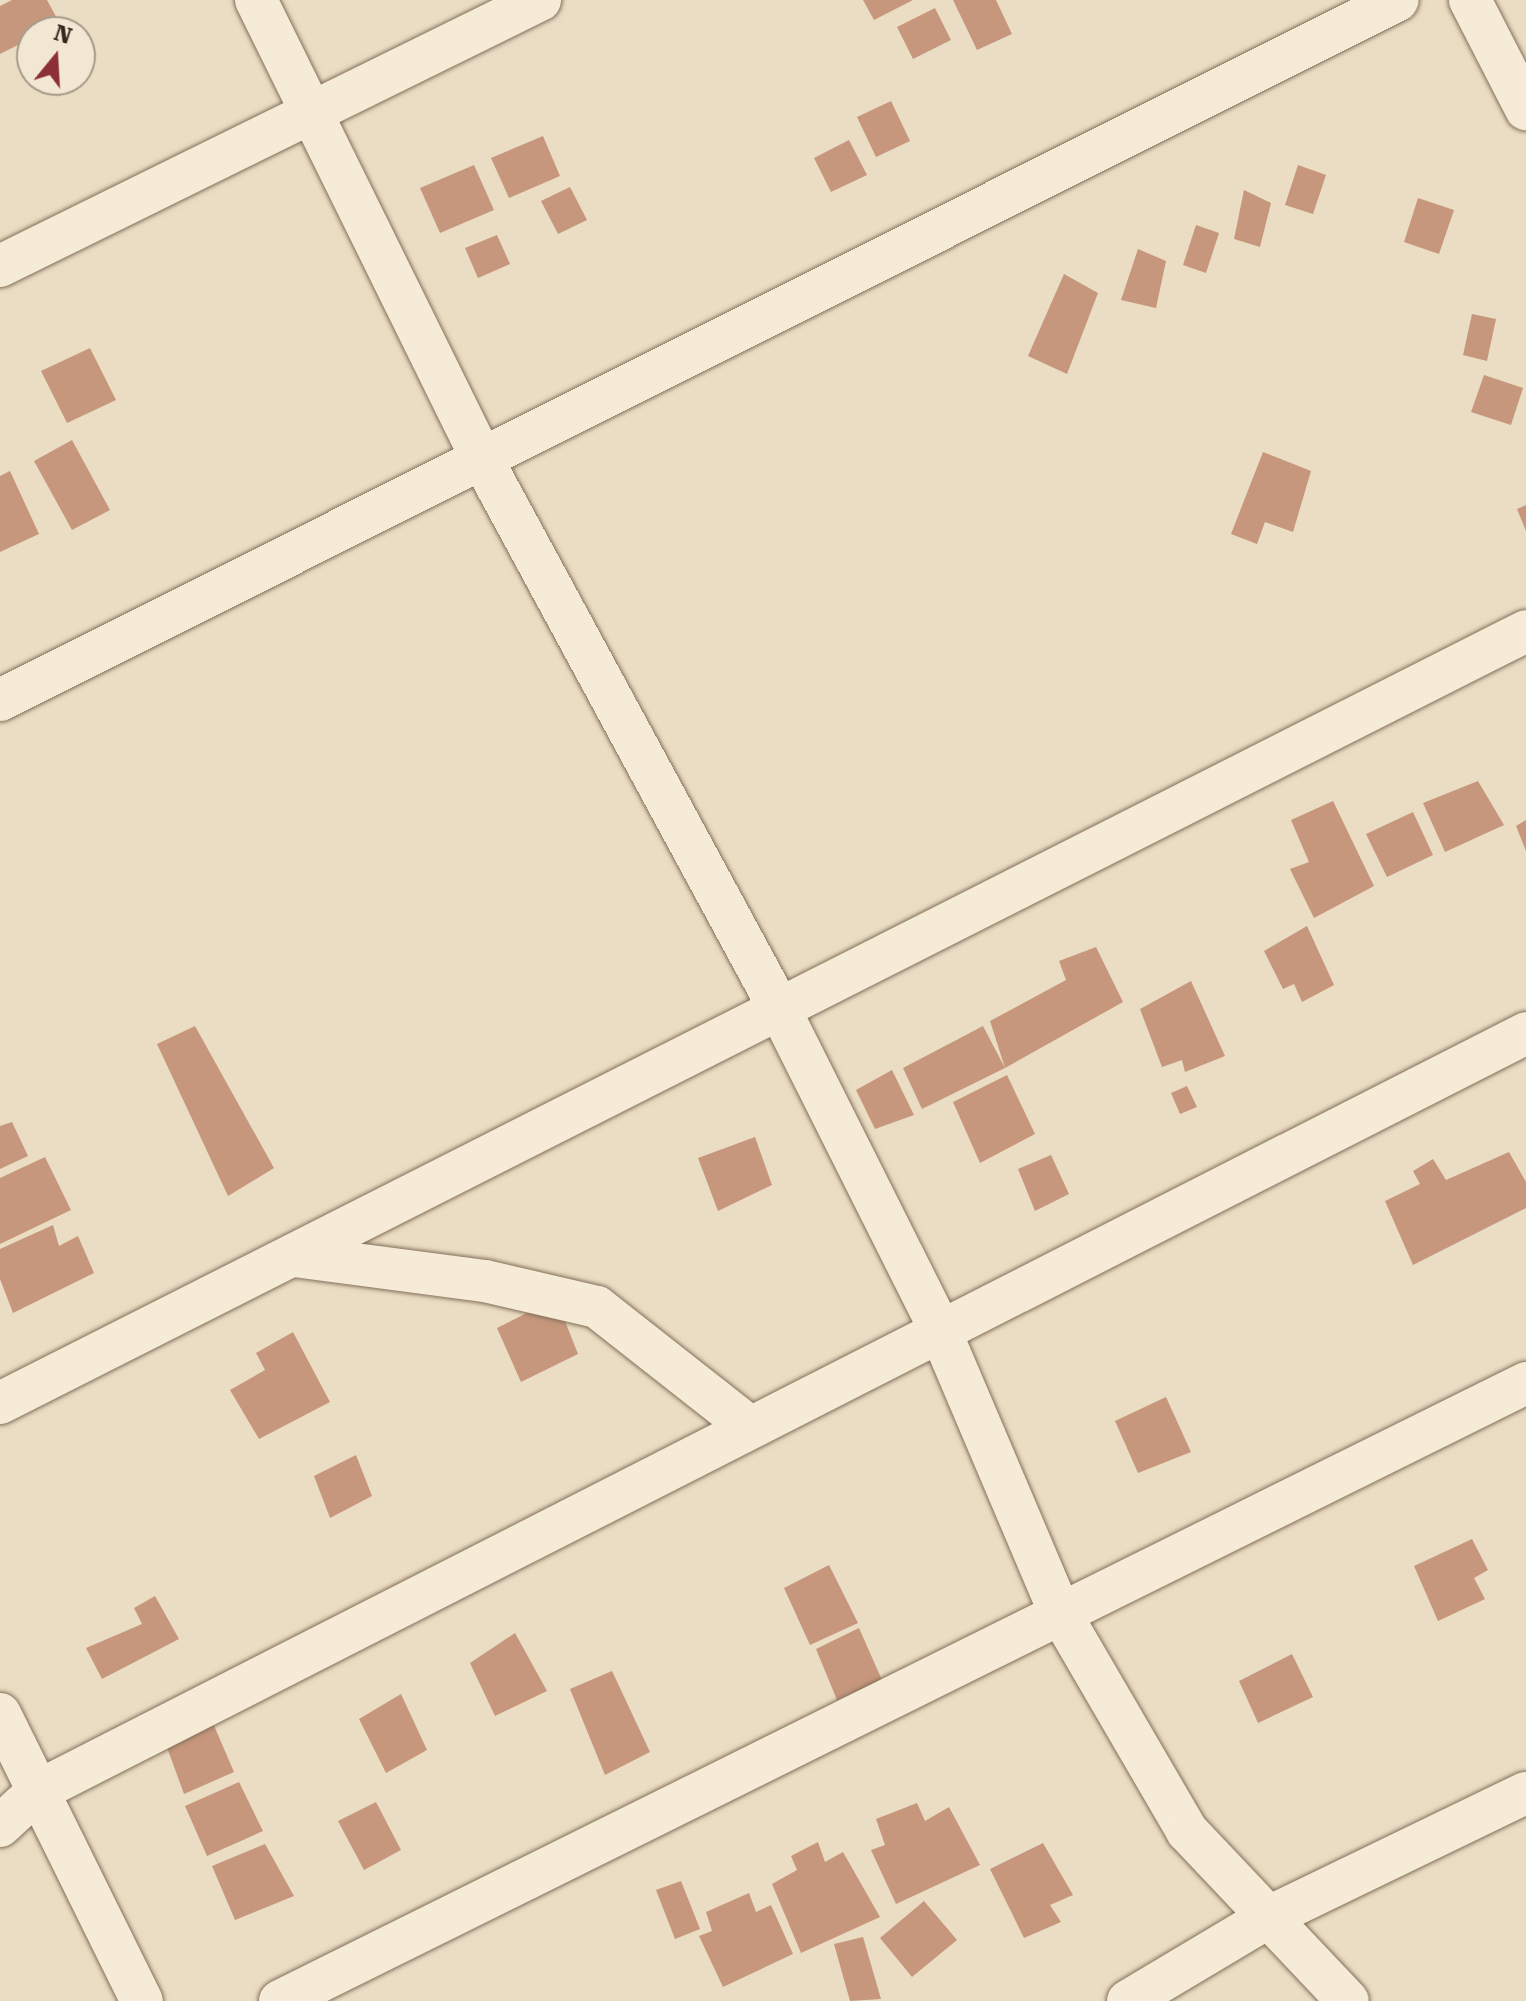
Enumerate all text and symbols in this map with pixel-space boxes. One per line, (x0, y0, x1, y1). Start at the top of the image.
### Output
north arrow (16, 16, 96, 96)
text: N (51, 20, 75, 49)

